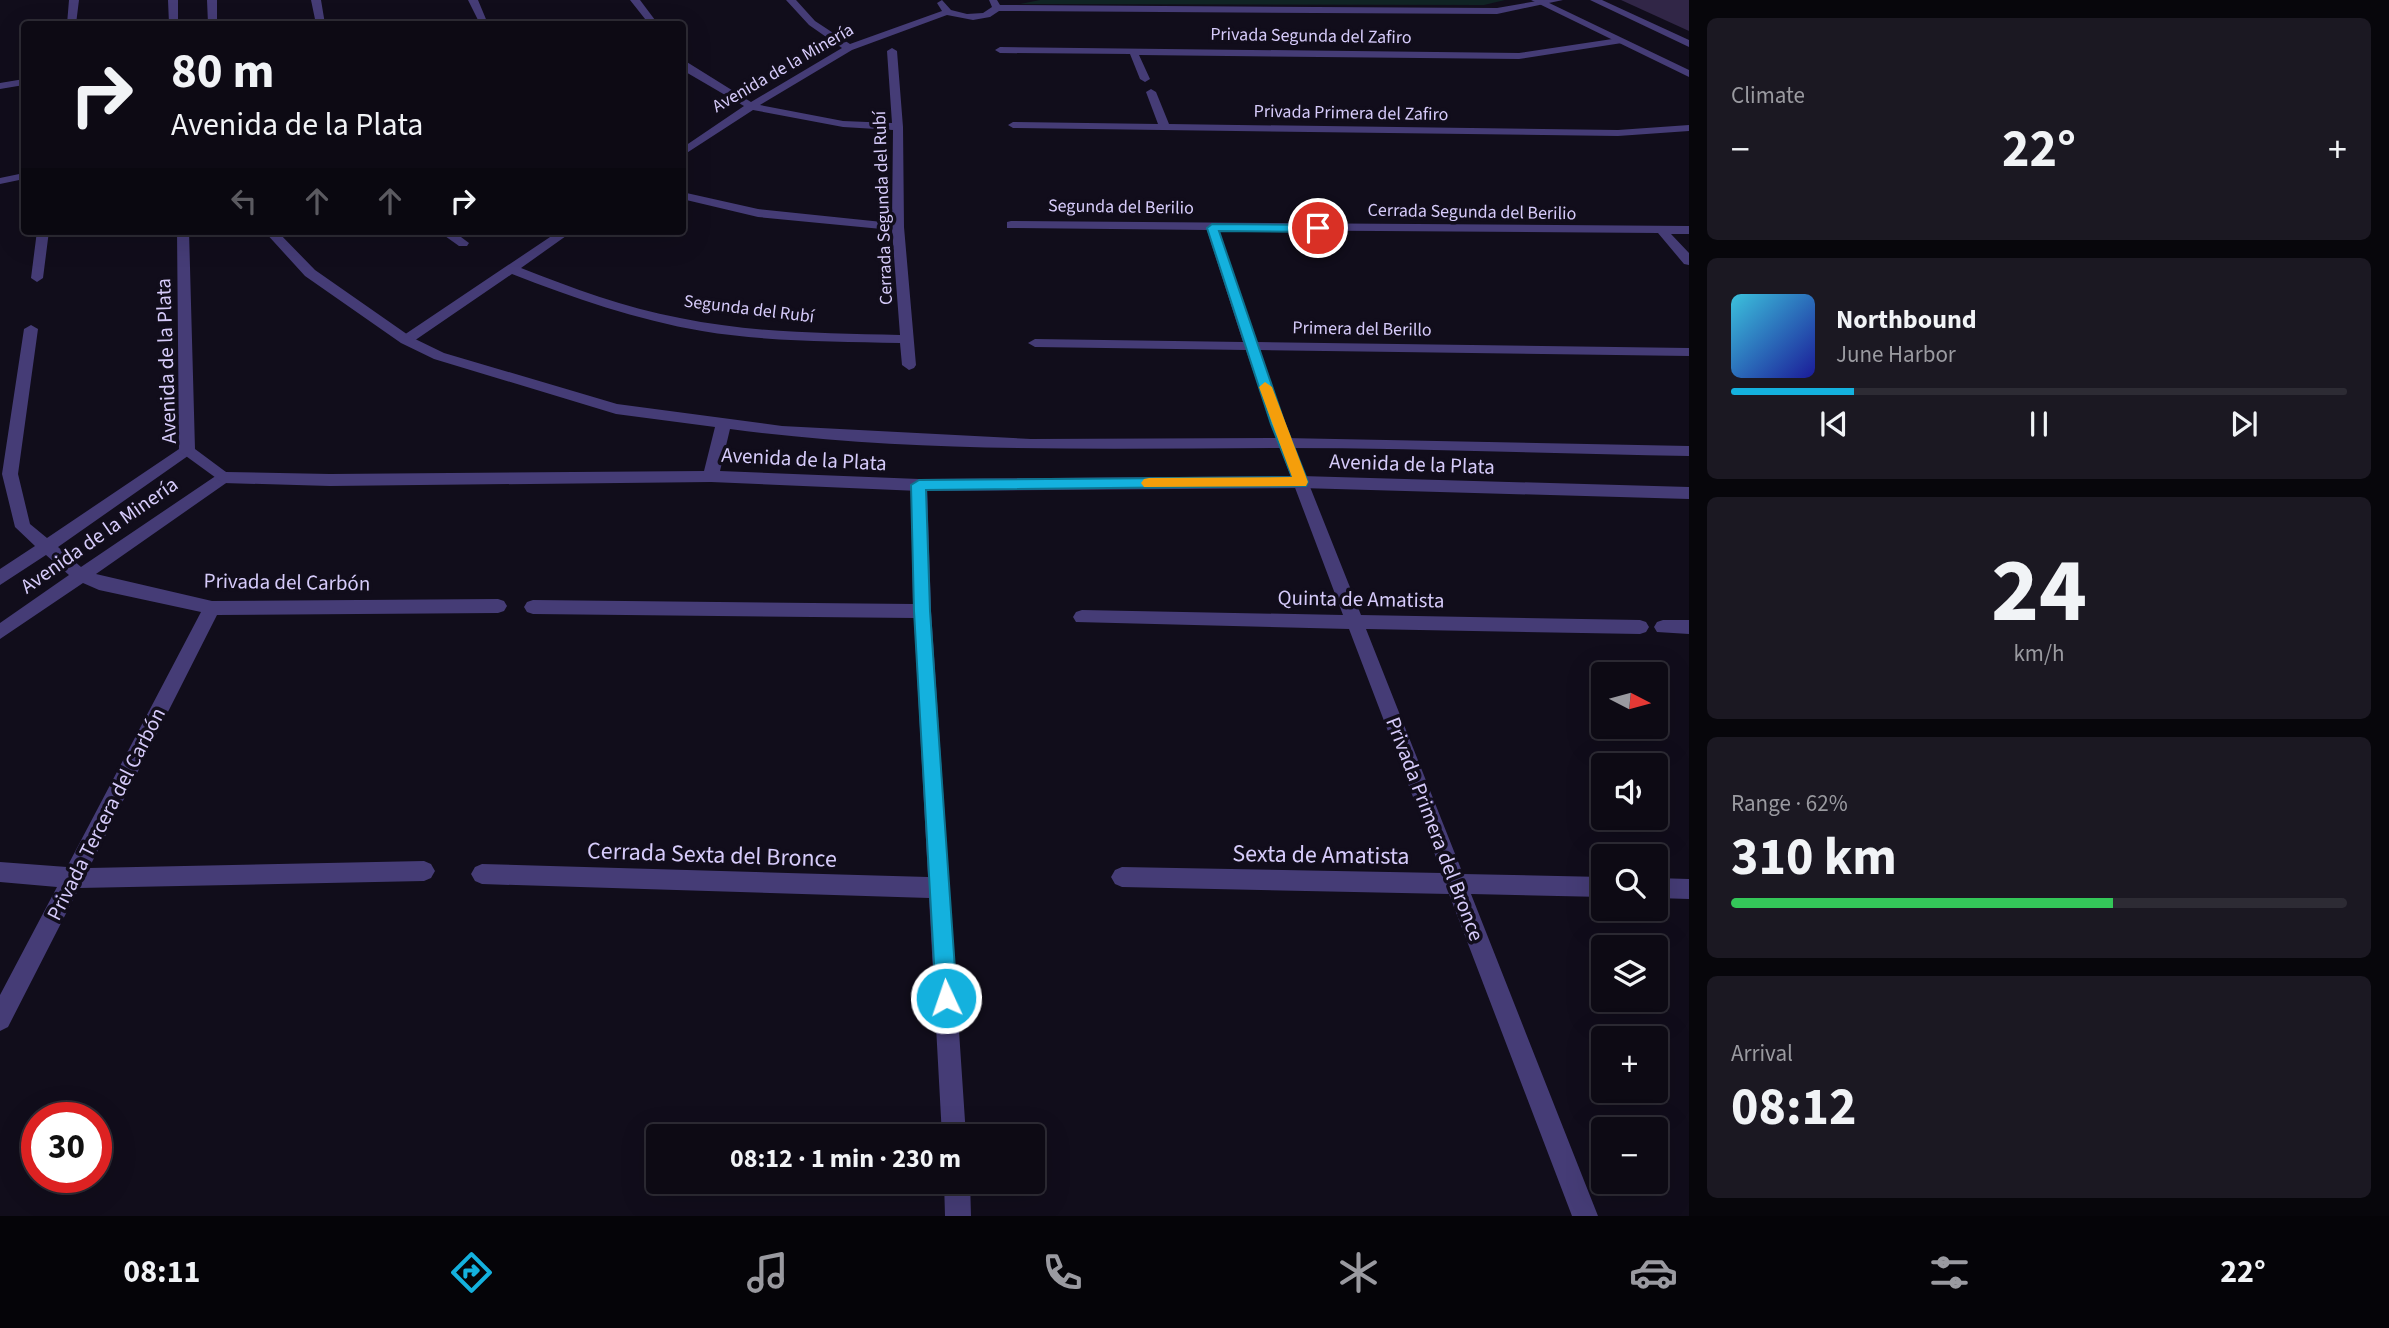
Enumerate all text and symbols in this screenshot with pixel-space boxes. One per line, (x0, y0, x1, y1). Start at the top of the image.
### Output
street label: Avenida de la Minería (708, 17, 858, 119)
street label: Privada Segunda del Zafiro (1210, 22, 1412, 50)
text: 80 m (171, 37, 275, 107)
icon: right (56, 49, 147, 140)
text: Climate (1731, 79, 1805, 112)
street label: Privada Primera del Zafiro (1253, 99, 1449, 127)
text: Avenida de la Plata (171, 102, 423, 148)
street label: Cerrada Segunda del Rubí (867, 110, 899, 306)
text: 22° (2002, 113, 2076, 187)
text: − (1731, 123, 1750, 177)
text: + (2328, 123, 2347, 177)
icon: left (225, 182, 263, 220)
icon: ahead (298, 182, 336, 220)
icon: ahead (371, 182, 409, 220)
icon: right (444, 182, 482, 220)
street label: Segunda del Berilio (1048, 193, 1194, 221)
pin (1288, 198, 1348, 258)
street label: Cerrada Segunda del Berilio (1367, 198, 1577, 226)
icon: arrive (1299, 209, 1337, 247)
street label: Avenida de la Plata (148, 278, 184, 444)
street label: Segunda del Rubí (682, 289, 816, 329)
text: Northbound (1836, 301, 1977, 338)
street label: Primera del Berillo (1292, 315, 1432, 343)
text: June Harbor (1836, 338, 1956, 371)
icon: previous (1815, 405, 1853, 443)
icon: pause (2020, 405, 2058, 443)
icon: next (2225, 405, 2263, 443)
street label: Avenida de la Plata (720, 440, 888, 478)
street label: Avenida de la Plata (1329, 446, 1495, 482)
street label: Avenida de la Minería (14, 469, 184, 601)
text: 24 (1991, 527, 2087, 656)
street label: Privada del Carbón (203, 566, 371, 598)
street label: Quinta de Amatista (1277, 583, 1445, 615)
text: km/h (2013, 637, 2065, 670)
north arrow (1591, 662, 1668, 738)
map controls (1591, 662, 1668, 1194)
street label: Privada Tercera del Carbón (39, 702, 173, 926)
street label: Privada Primera del Bronce (1378, 713, 1492, 945)
button: sound (1591, 753, 1668, 830)
text: Range · 62% (1731, 787, 1848, 820)
text: 310 km (1731, 821, 1897, 895)
street label: Cerrada Sexta del Bronce (586, 833, 838, 877)
street label: Sexta de Amatista (1232, 836, 1410, 874)
button: search (1591, 844, 1668, 921)
button: layers (1591, 935, 1668, 1012)
position arrow (909, 961, 983, 1035)
button: + (1591, 1026, 1668, 1103)
text: Arrival (1731, 1037, 1793, 1070)
text: 08:12 (1731, 1071, 1856, 1145)
speed limit sign: 30 (21, 1102, 112, 1193)
button: − (1591, 1117, 1668, 1194)
text: 08:12 · 1 min · 230 m (730, 1140, 961, 1177)
icon: directions (447, 1248, 496, 1297)
icon: music (743, 1248, 792, 1297)
icon: phone (1038, 1248, 1087, 1297)
icon: climate (1334, 1248, 1383, 1297)
icon: car (1629, 1248, 1678, 1297)
icon: filters (1925, 1248, 1974, 1297)
text: 08:11 (123, 1249, 200, 1295)
text: 22° (2220, 1249, 2266, 1295)

